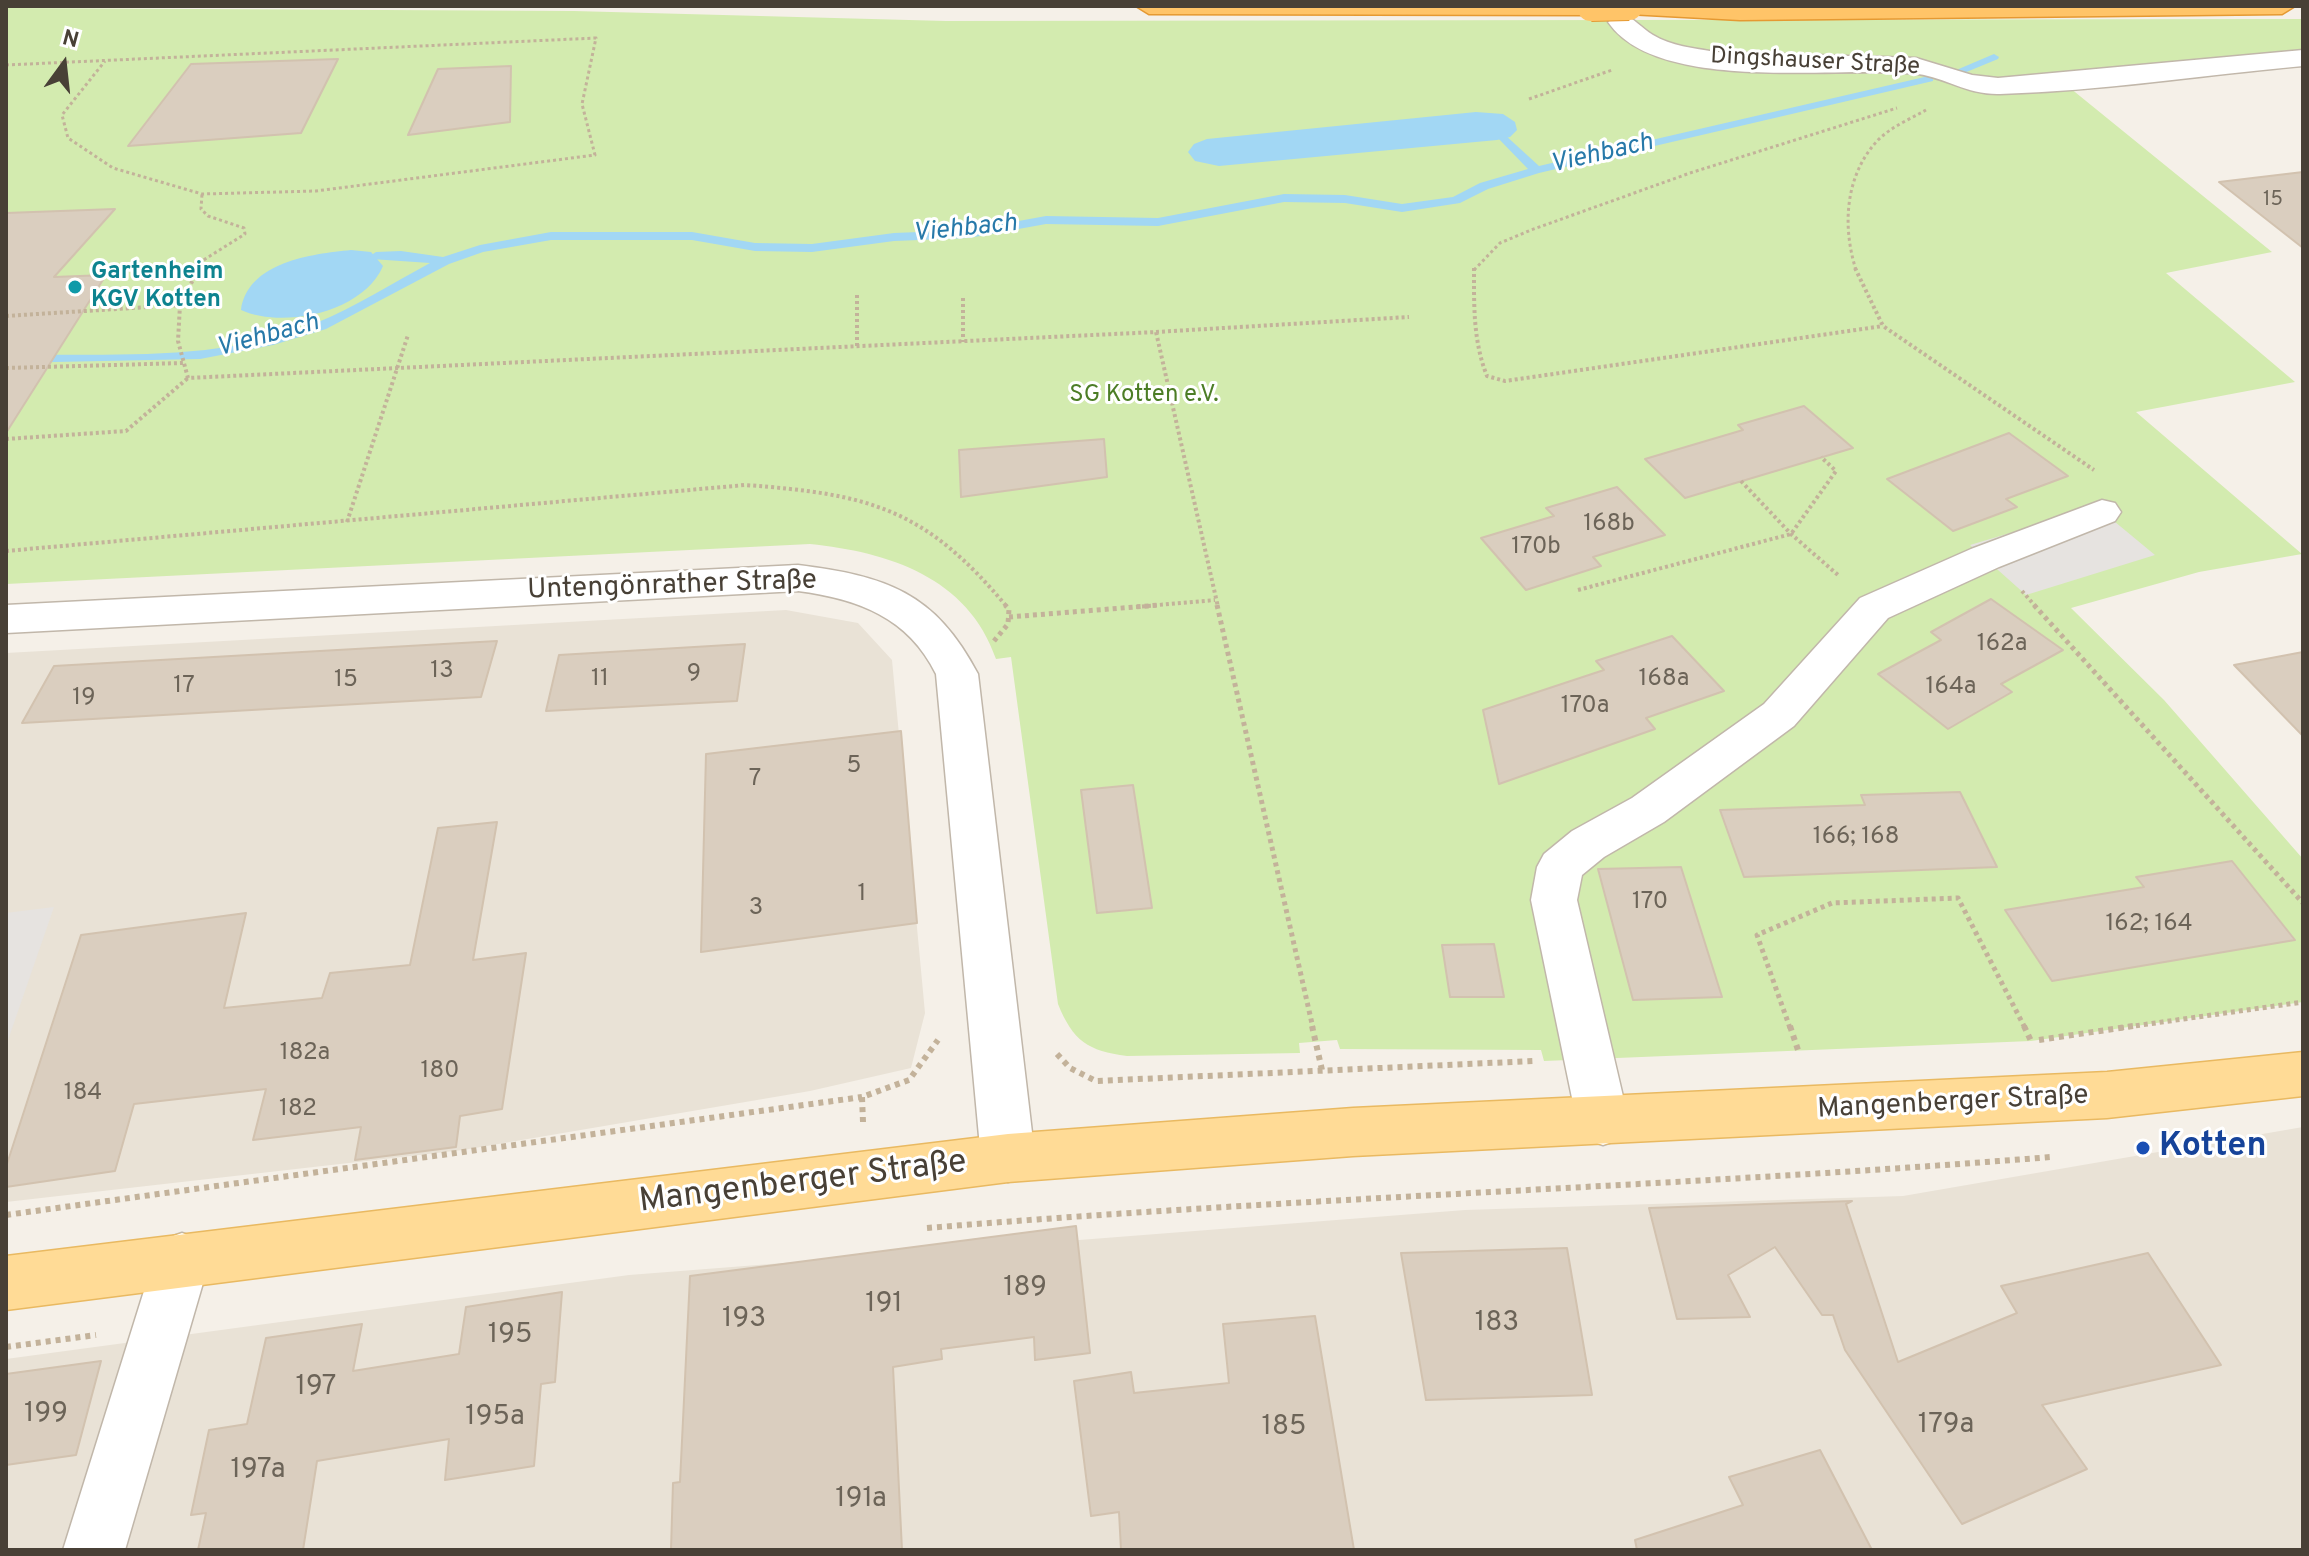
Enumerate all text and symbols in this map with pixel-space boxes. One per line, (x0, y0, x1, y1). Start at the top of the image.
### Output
north arrow (24, 24, 104, 104)
text: N (59, 25, 81, 55)
street label: Dingshauser Straße (1709, 43, 1921, 83)
water label: Viehbach (1548, 128, 1656, 182)
house number: 15 (2263, 189, 2283, 213)
water label: Viehbach (911, 209, 1019, 251)
place label: Gartenheim KGV Kotten (91, 259, 223, 315)
marker: Gartenheim KGV Kotten (66, 278, 84, 296)
water label: Viehbach (213, 308, 323, 366)
park label: SG Kotten e.V. (1069, 382, 1219, 410)
house number: 168b (1583, 511, 1635, 539)
house number: 170b (1511, 534, 1561, 562)
street label: Untengönrather Straße (527, 565, 817, 609)
house number: 162a (1977, 631, 2027, 659)
house number: 13 (430, 658, 454, 686)
house number: 9 (687, 661, 701, 689)
house number: 11 (591, 666, 609, 694)
house number: 168a (1639, 666, 1689, 694)
house number: 15 (334, 667, 358, 695)
house number: 17 (173, 673, 195, 701)
house number: 164a (1926, 674, 1976, 702)
house number: 19 (72, 685, 96, 713)
house number: 170a (1561, 693, 1609, 721)
house number: 5 (847, 753, 861, 781)
house number: 7 (749, 766, 761, 794)
house number: 166; 168 (1813, 824, 1899, 852)
house number: 1 (858, 881, 866, 909)
house number: 170 (1632, 889, 1668, 917)
house number: 3 (749, 895, 763, 923)
house number: 162; 164 (2105, 911, 2193, 939)
house number: 182a (280, 1040, 330, 1068)
house number: 180 (421, 1058, 459, 1086)
house number: 184 (64, 1080, 102, 1108)
street label: Mangenberger Straße (1817, 1080, 2089, 1128)
house number: 182 (279, 1096, 317, 1124)
place label: Kotten (2159, 1128, 2267, 1168)
marker: Kotten (2134, 1139, 2152, 1157)
street label: Mangenberger Straße (637, 1144, 969, 1224)
house number: 189 (1003, 1272, 1047, 1306)
house number: 191 (865, 1288, 903, 1322)
house number: 193 (722, 1303, 766, 1337)
house number: 183 (1475, 1307, 1519, 1341)
house number: 195 (488, 1319, 532, 1353)
house number: 197 (296, 1371, 336, 1405)
house number: 199 (24, 1398, 68, 1432)
house number: 195a (465, 1401, 525, 1435)
house number: 179a (1918, 1409, 1974, 1443)
house number: 185 (1262, 1411, 1306, 1445)
house number: 197a (231, 1454, 285, 1488)
house number: 191a (835, 1483, 887, 1517)

